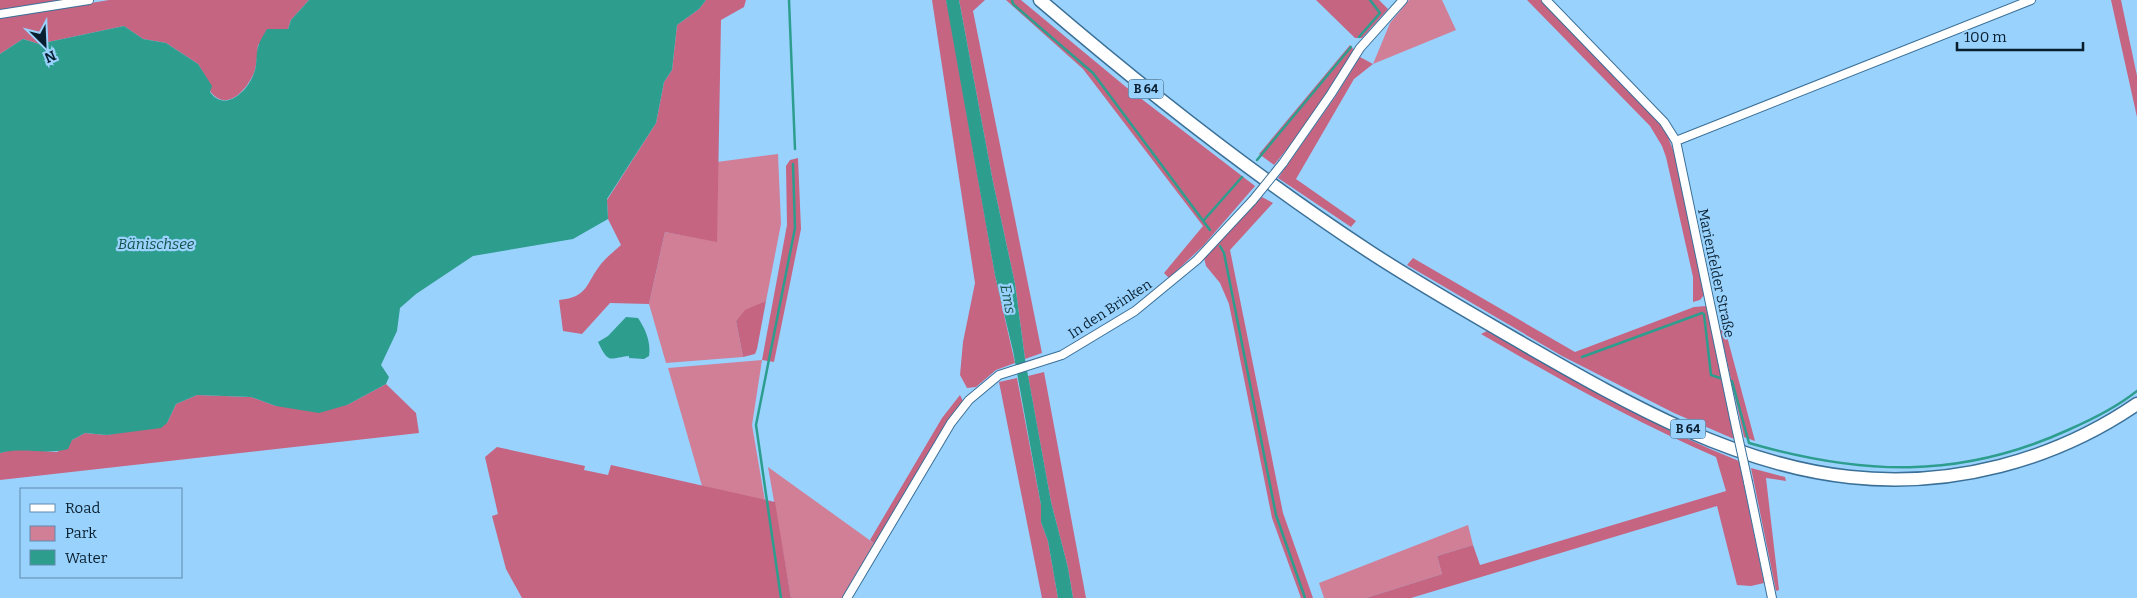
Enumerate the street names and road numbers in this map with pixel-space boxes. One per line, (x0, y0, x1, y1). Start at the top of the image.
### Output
road number: B 64 (1128, 80, 1164, 98)
street label: Marienfelder Straße (1694, 207, 1738, 339)
street label: In den Brinken (1065, 276, 1155, 342)
road number: B 64 (1670, 419, 1706, 438)

